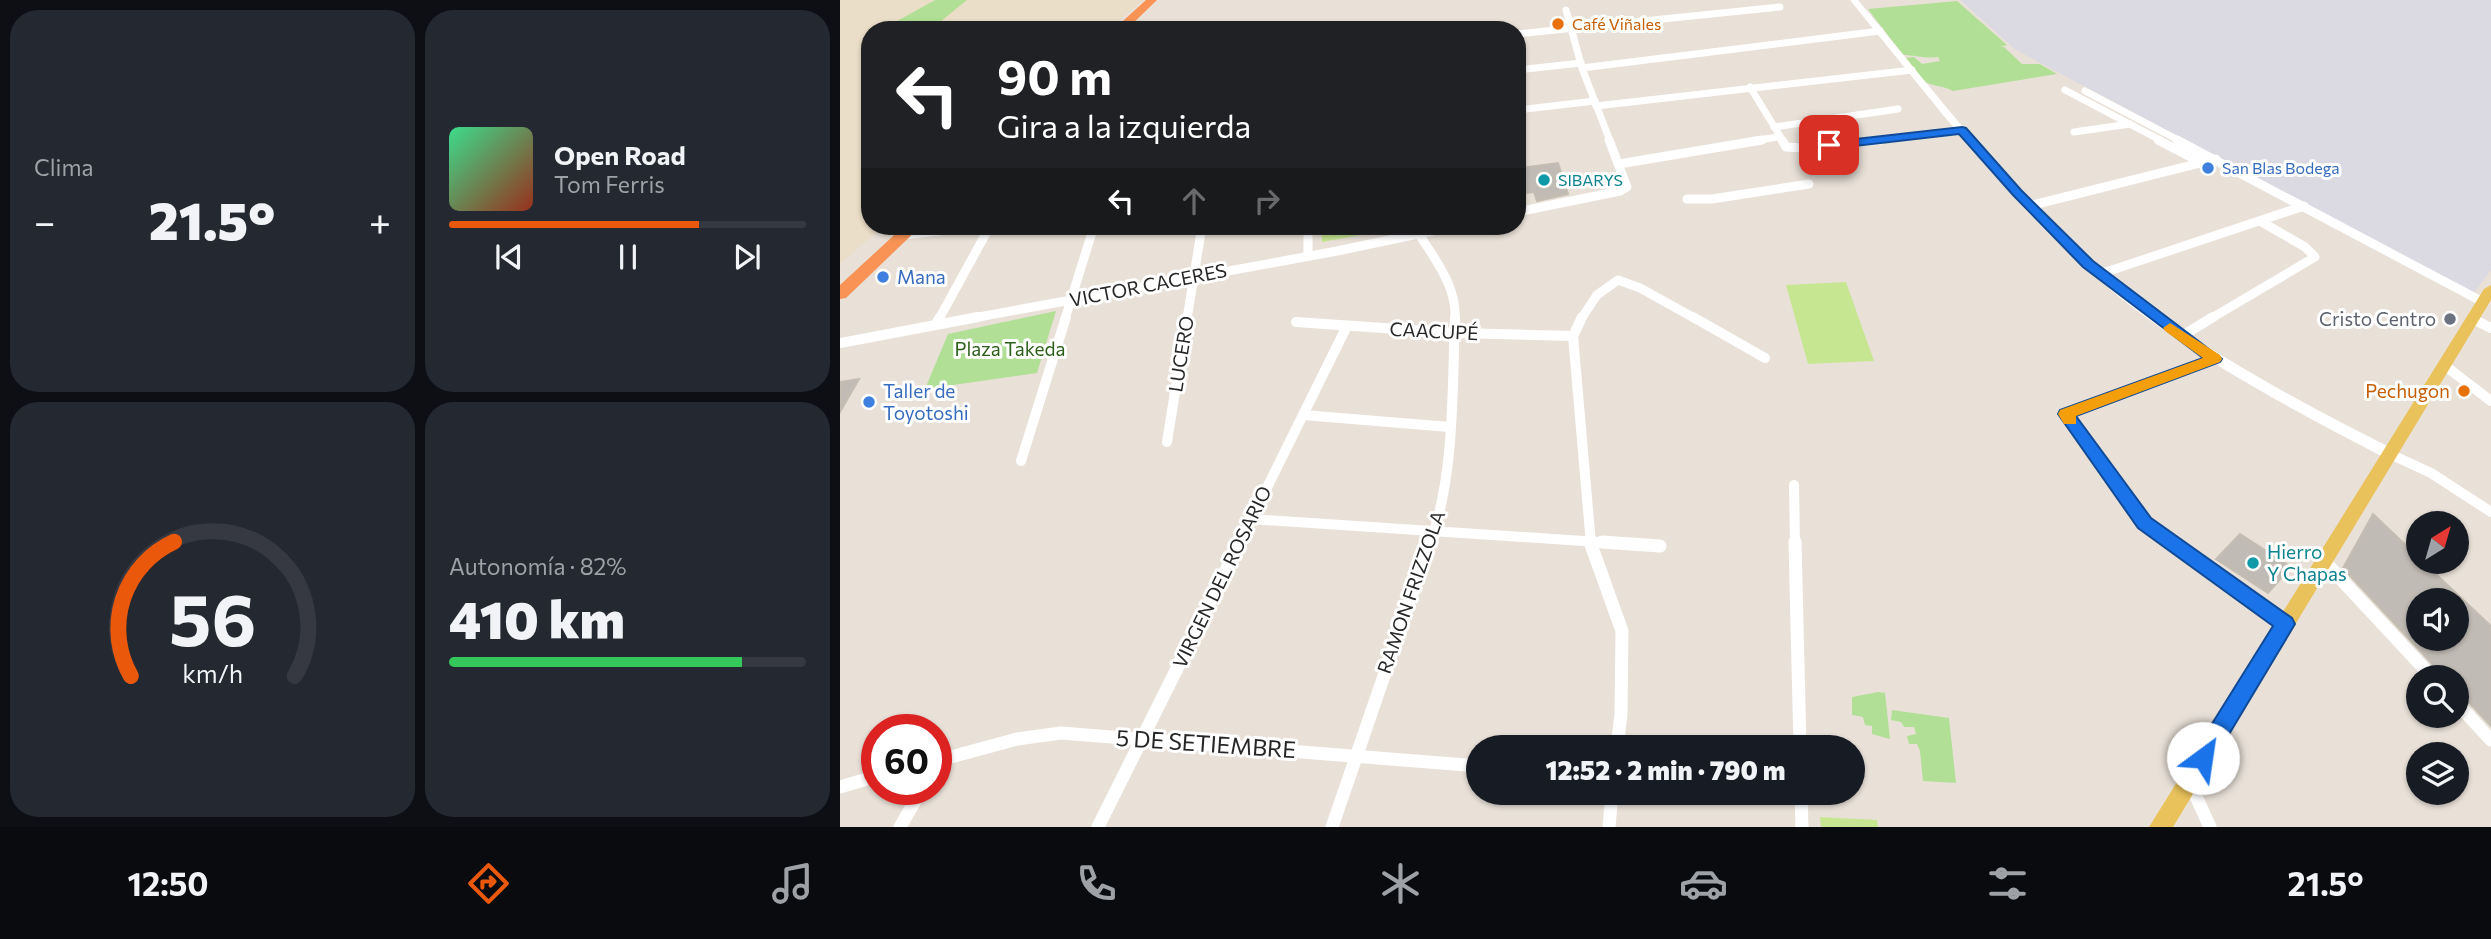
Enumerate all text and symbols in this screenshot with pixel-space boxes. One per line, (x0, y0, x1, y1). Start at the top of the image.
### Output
place label: Café Viñales (1572, 14, 1661, 33)
marker: Café Viñales (1550, 16, 1566, 32)
text: 90 m (997, 45, 1112, 105)
icon: left (882, 49, 973, 140)
text: Gira a la izquierda (997, 105, 1251, 145)
pin (1799, 115, 1859, 175)
icon: arrive (1810, 126, 1848, 164)
text: Open Road (554, 139, 686, 170)
text: Clima (34, 153, 94, 181)
place label: San Blas Bodega (2222, 158, 2340, 177)
marker: San Blas Bodega (2200, 160, 2216, 176)
text: Tom Ferris (554, 170, 665, 198)
place label: SIBARYS (1558, 170, 1623, 189)
marker: SIBARYS (1536, 172, 1552, 188)
icon: left (1102, 182, 1140, 220)
icon: ahead (1175, 182, 1213, 220)
icon: right (1248, 182, 1286, 220)
text: 21.5° (149, 187, 275, 251)
text: − (34, 197, 56, 244)
text: + (369, 197, 391, 244)
icon: previous (490, 238, 528, 276)
icon: pause (609, 238, 647, 276)
icon: next (728, 238, 766, 276)
street label: VICTOR CACERES (1067, 258, 1229, 311)
place label: Mana (897, 265, 946, 288)
marker: Mana (875, 269, 891, 285)
place label: Cristo Centro (2319, 307, 2436, 330)
marker: Cristo Centro (2442, 311, 2458, 327)
street label: LUCERO (1163, 314, 1198, 394)
street label: CAACUPÉ (1389, 317, 1479, 344)
park label: Plaza Takeda (955, 337, 1065, 360)
place label: Taller de Toyotoshi (883, 379, 969, 424)
place label: Pechugon (2365, 379, 2450, 402)
marker: Pechugon (2456, 383, 2472, 399)
marker: Taller de Toyotoshi (861, 394, 877, 410)
street label: VIRGEN DEL ROSARIO (1167, 482, 1276, 671)
street label: RAMON FRIZZOLA (1372, 507, 1449, 676)
north arrow (2406, 511, 2469, 574)
map controls (2406, 511, 2469, 805)
place label: Hierro Y Chapas (2267, 540, 2347, 585)
text: Autonomía · 82% (449, 552, 627, 580)
marker: Hierro Y Chapas (2245, 555, 2261, 571)
text: 56 (169, 572, 256, 661)
text: 410 km (449, 586, 625, 650)
button: sound (2406, 588, 2469, 651)
text: km/h (182, 657, 243, 687)
button: search (2406, 665, 2469, 728)
speed limit sign: 60 (861, 714, 952, 805)
position arrow (2166, 721, 2240, 795)
street label: 5 DE SETIEMBRE (1115, 723, 1297, 763)
button: layers (2406, 742, 2469, 805)
text: 12:52 · 2 min · 790 m (1545, 754, 1786, 785)
icon: directions (464, 859, 513, 908)
icon: music (768, 859, 817, 908)
icon: phone (1072, 859, 1121, 908)
icon: climate (1376, 859, 1425, 908)
icon: car (1679, 859, 1728, 908)
icon: filters (1983, 859, 2032, 908)
text: 12:50 (127, 863, 209, 903)
text: 21.5° (2287, 863, 2363, 903)

